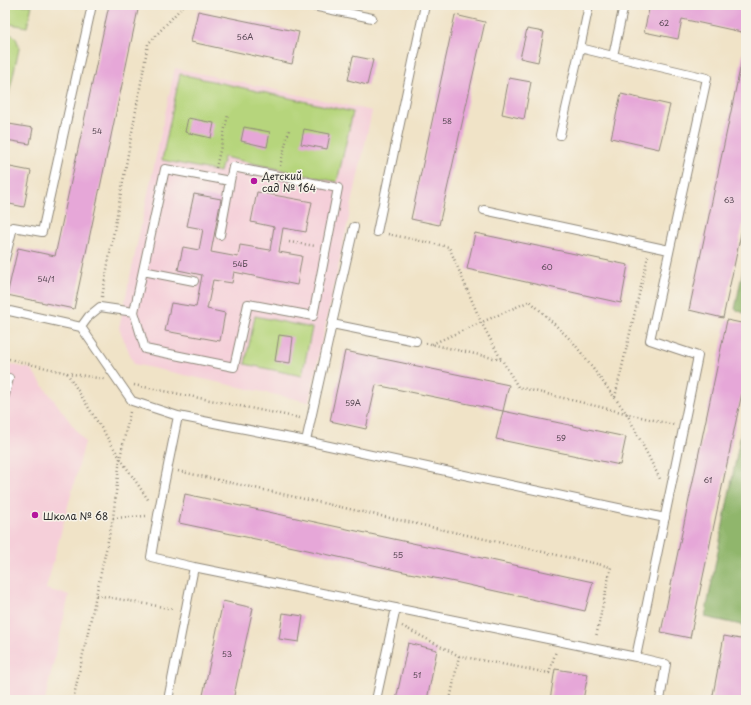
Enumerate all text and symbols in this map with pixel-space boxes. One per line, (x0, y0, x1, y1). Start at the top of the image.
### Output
house number: 62 (659, 17, 669, 29)
house number: 56А (237, 31, 253, 43)
house number: 58 (442, 115, 452, 127)
house number: 54 (92, 125, 102, 137)
place label: Детский сад № 164 (261, 168, 317, 195)
marker: Детский сад № 164 (249, 176, 259, 186)
house number: 63 (724, 194, 734, 206)
house number: 54Б (232, 258, 248, 270)
house number: 60 (541, 261, 553, 273)
house number: 54/1 (37, 273, 55, 285)
house number: 59А (345, 397, 361, 409)
house number: 59 (556, 432, 566, 444)
house number: 61 (704, 474, 713, 486)
place label: Школа № 68 (43, 508, 108, 523)
marker: Школа № 68 (30, 510, 40, 520)
house number: 55 (393, 549, 403, 561)
house number: 53 (222, 648, 232, 660)
house number: 51 (413, 669, 422, 681)

